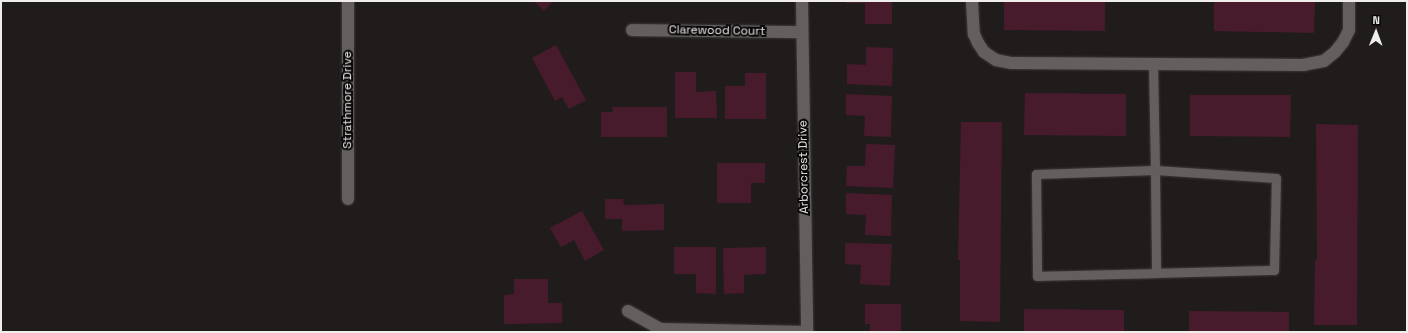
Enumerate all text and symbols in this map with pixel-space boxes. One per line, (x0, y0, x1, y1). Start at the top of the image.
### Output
north arrow (1356, 12, 1396, 52)
text: N (1372, 13, 1380, 27)
street label: Clarewood Court (669, 23, 765, 39)
street label: Strathmore Drive (341, 51, 355, 149)
street label: Arborcrest Drive (796, 120, 812, 214)

